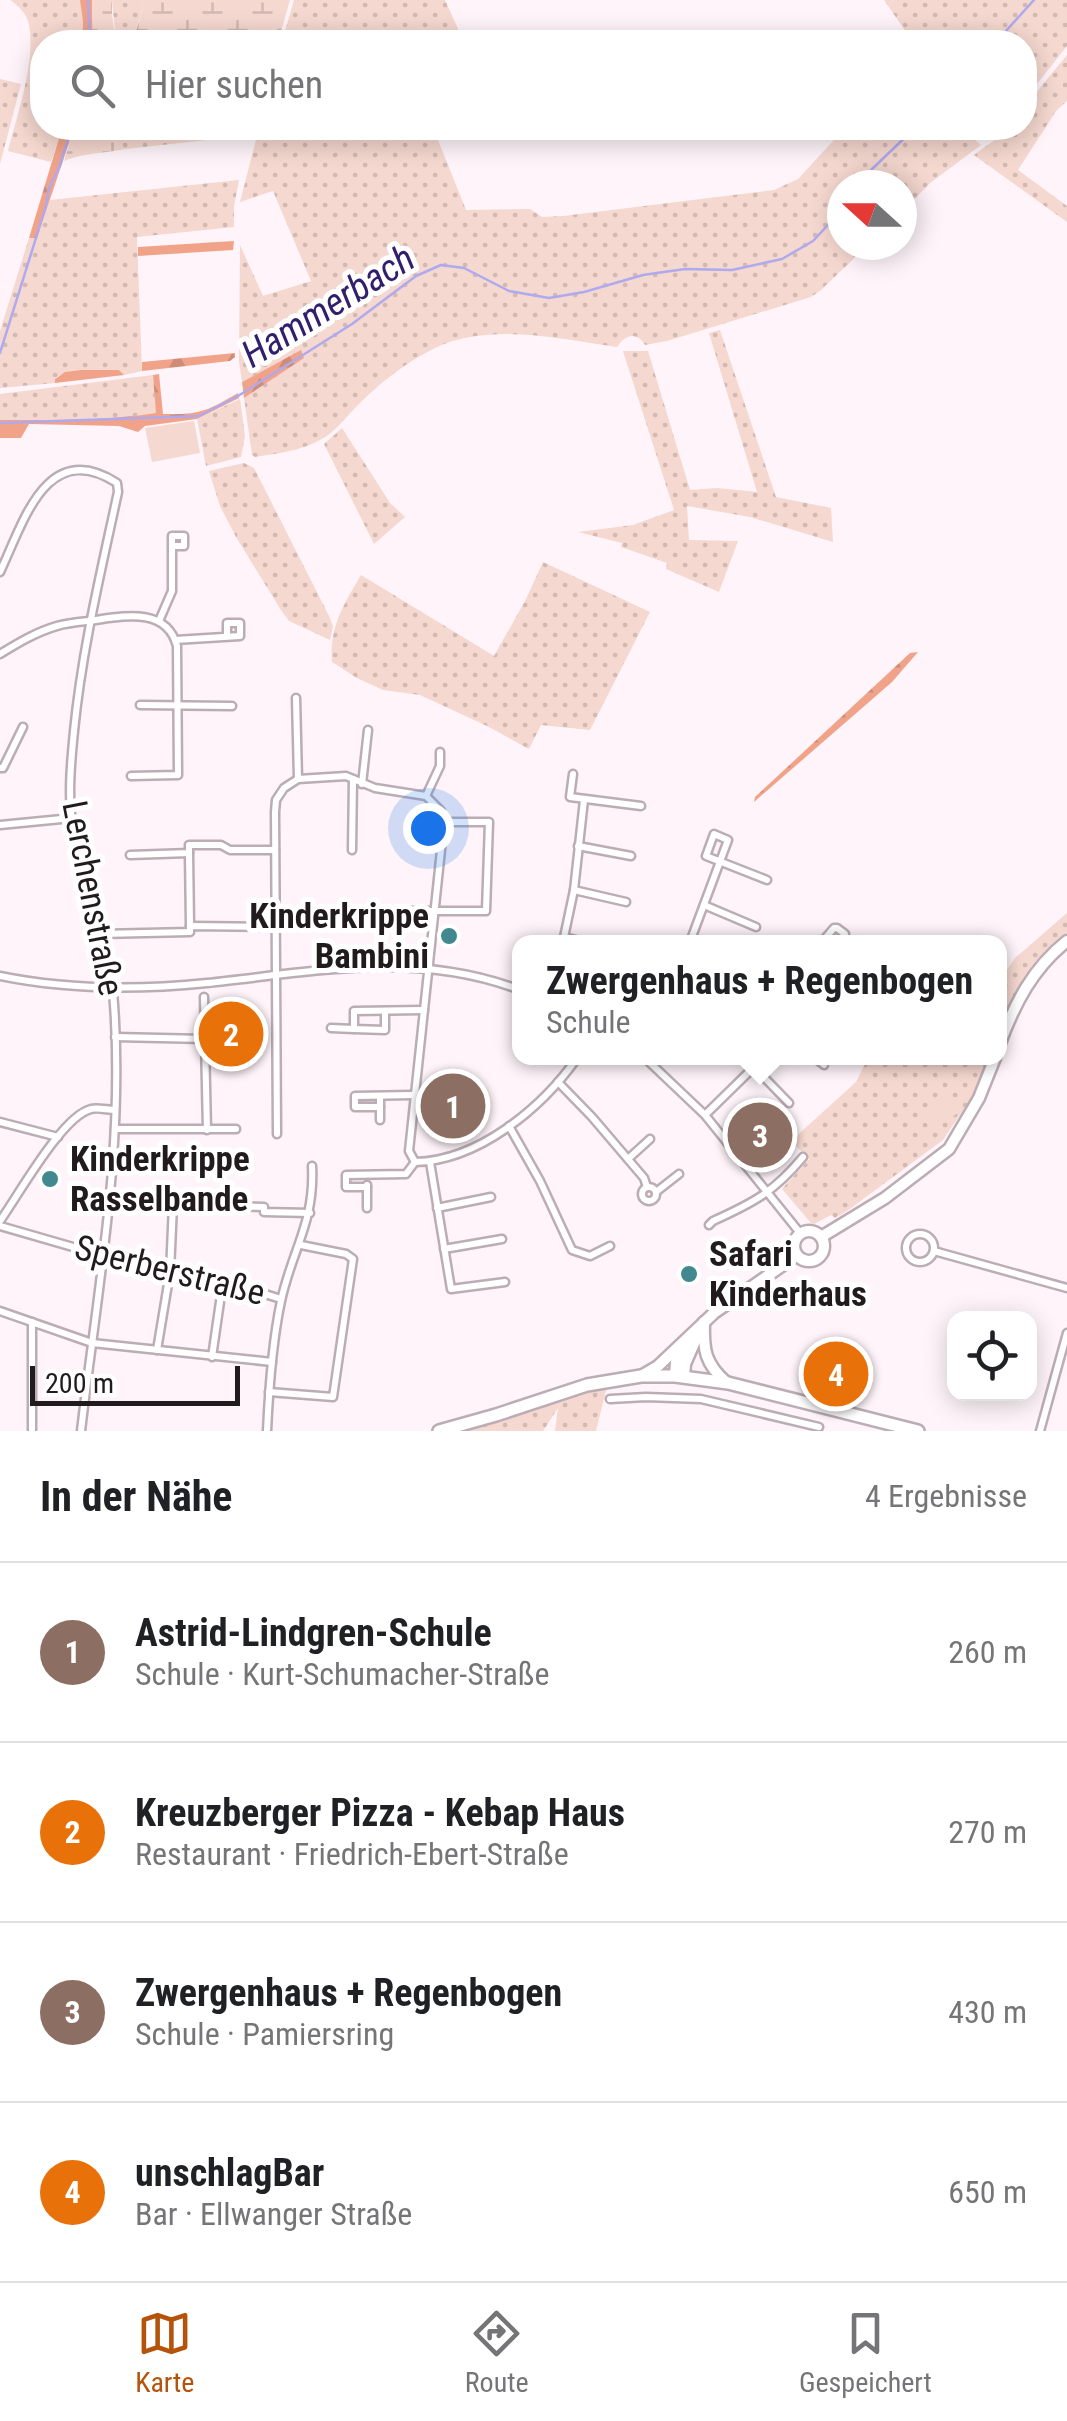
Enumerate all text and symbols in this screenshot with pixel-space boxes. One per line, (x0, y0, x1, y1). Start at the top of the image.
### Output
search box (30, 30, 1037, 140)
icon: search (65, 58, 120, 113)
text: Hier suchen (145, 63, 323, 107)
north arrow (827, 170, 917, 260)
water label: Hammerbach (234, 236, 422, 376)
street label: Lerchenstraße (54, 797, 131, 999)
your location (403, 803, 454, 854)
place label: Kinderkrippe Bambini (249, 896, 429, 977)
marker: Kinderkrippe Bambini (438, 925, 460, 947)
popup (512, 935, 1007, 1065)
text: Zwergenhaus + Regenbogen (546, 959, 973, 1003)
pin: 2 (198, 996, 264, 1072)
text: Schule (546, 1003, 631, 1041)
pin: 1 (420, 1068, 486, 1144)
pin: 3 (728, 1098, 792, 1172)
place label: Kinderkrippe Rasselbande (70, 1139, 250, 1220)
marker: Kinderkrippe Rasselbande (39, 1168, 61, 1190)
street label: Sperberstraße (71, 1227, 269, 1314)
place label: Safari Kinderhaus (709, 1234, 867, 1315)
marker: Safari Kinderhaus (678, 1263, 700, 1285)
map controls (947, 1311, 1037, 1401)
button: locate (947, 1311, 1037, 1401)
pin: 4 (804, 1336, 868, 1412)
scale bar (30, 1361, 240, 1406)
text: 200 m (45, 1367, 114, 1400)
text: In der Nähe (40, 1472, 232, 1521)
text: 4 Ergebnisse (865, 1477, 1027, 1515)
text: Astrid-Lindgren-Schule (135, 1611, 492, 1655)
text: 1 (64, 1633, 81, 1671)
text: 260 m (948, 1633, 1027, 1671)
text: Schule · Kurt-Schumacher-Straße (135, 1655, 549, 1693)
text: Kreuzberger Pizza - Kebap Haus (135, 1791, 625, 1835)
text: 2 (64, 1813, 81, 1851)
text: 270 m (948, 1813, 1027, 1851)
text: Restaurant · Friedrich-Ebert-Straße (135, 1835, 569, 1873)
text: Zwergenhaus + Regenbogen (135, 1971, 562, 2015)
text: 3 (64, 1993, 81, 2031)
text: 430 m (948, 1993, 1027, 2031)
text: Schule · Pamiersring (135, 2015, 394, 2053)
text: unschlagBar (135, 2151, 324, 2195)
text: 4 (64, 2173, 81, 2211)
text: 650 m (948, 2173, 1027, 2211)
text: Bar · Ellwanger Straße (135, 2195, 412, 2233)
tab: Karte (135, 2306, 194, 2399)
tab: Route (465, 2306, 529, 2399)
tab: Gespeichert (799, 2306, 932, 2399)

